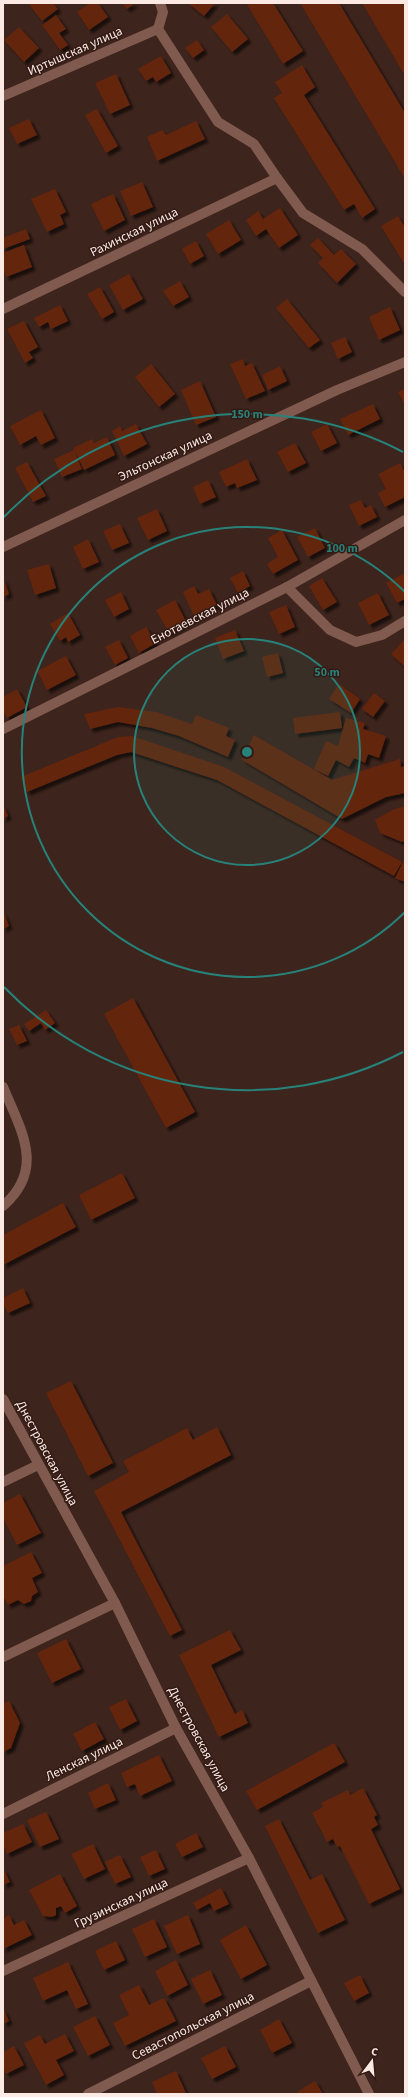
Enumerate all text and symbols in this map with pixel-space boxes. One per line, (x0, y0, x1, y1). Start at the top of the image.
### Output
street label: Иртышская улица (25, 22, 125, 80)
street label: Рахинская улица (87, 203, 181, 261)
text: 150 m (231, 406, 263, 423)
street label: Эльтонская улица (115, 426, 215, 486)
text: 100 m (326, 540, 358, 557)
street label: Енотаевская улица (148, 583, 252, 649)
text: 50 m (314, 664, 340, 681)
centre of rings (240, 745, 254, 759)
street label: Днестровская улица (12, 1397, 82, 1509)
street label: Днестровская улица (164, 1683, 234, 1795)
street label: Ленская улица (42, 1732, 126, 1786)
street label: Грузинская улица (71, 1873, 171, 1933)
street label: Севастопольская улица (129, 1987, 257, 2065)
north arrow (352, 2041, 392, 2081)
text: С (369, 2044, 380, 2060)

